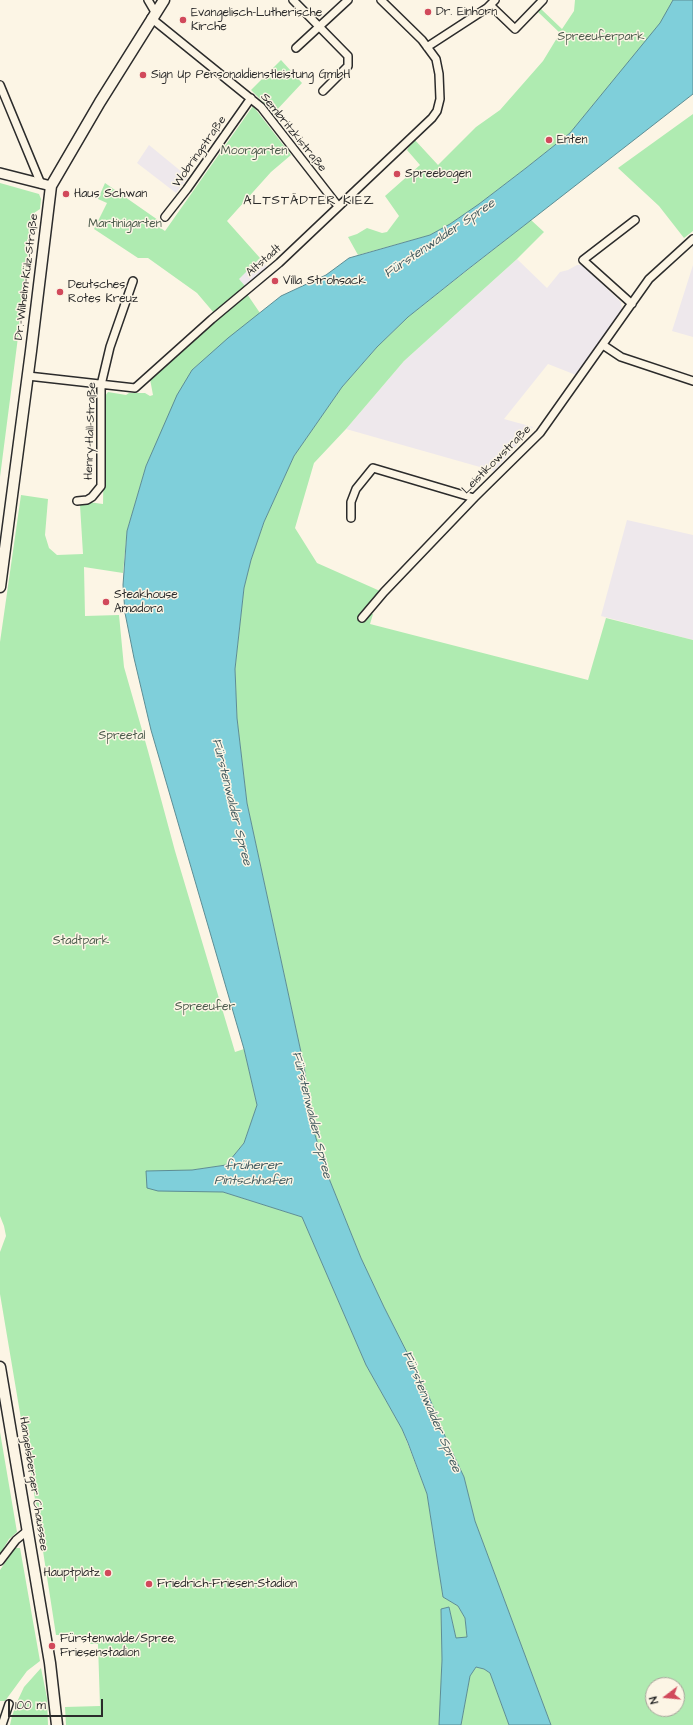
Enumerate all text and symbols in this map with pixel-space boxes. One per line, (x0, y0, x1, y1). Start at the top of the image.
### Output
place label: Dr. Einhorn (436, 5, 497, 19)
place label: Evangelisch-Lutherische Kirche (191, 6, 322, 34)
marker: Dr. Einhorn (423, 7, 433, 17)
marker: Evangelisch-Lutherische Kirche (178, 15, 188, 25)
park label: Spreeuferpark (557, 30, 645, 44)
place label: Sign Up Personaldienstleistung GmbH (151, 68, 350, 82)
marker: Sign Up Personaldienstleistung GmbH (138, 70, 148, 80)
street label: Sembritzkistraße (257, 91, 329, 175)
street label: Wobringstraße (170, 113, 230, 191)
place label: Enten (557, 133, 587, 147)
marker: Enten (544, 135, 554, 145)
park label: Moorgarten (221, 144, 287, 158)
place label: Spreebogen (405, 167, 471, 181)
marker: Spreebogen (392, 169, 402, 179)
place label: Haus Schwan (74, 187, 147, 201)
marker: Haus Schwan (61, 189, 71, 199)
district label: ALTSTÄDTER KIEZ (243, 193, 375, 209)
water label: Fürstenwalder Spree (382, 196, 498, 282)
street label: Dr.-Wilhelm-Külz-Straße (12, 213, 42, 341)
park label: Martinigarten (88, 217, 162, 231)
street label: Altstadt (243, 242, 285, 280)
place label: Villa Strohsack (283, 274, 366, 288)
marker: Villa Strohsack (270, 276, 280, 286)
place label: Deutsches Rotes Kreuz (68, 278, 138, 306)
marker: Deutsches Rotes Kreuz (55, 287, 65, 297)
street label: Henry-Hall-Straße (82, 382, 100, 480)
street label: Leistikowstraße (459, 422, 535, 498)
place label: Steakhouse Amadora (114, 588, 178, 616)
marker: Steakhouse Amadora (101, 597, 111, 607)
park label: Spreetal (99, 729, 145, 743)
water label: Fürstenwalder Spree (208, 737, 254, 867)
park label: Stadtpark (53, 934, 109, 948)
park label: Spreeufer (175, 1000, 235, 1014)
water label: Fürstenwalder Spree (288, 1050, 334, 1180)
water label: früherer Pintschhafen (214, 1158, 292, 1189)
water label: Fürstenwalder Spree (398, 1349, 464, 1475)
street label: Hangelsberger Chaussee (15, 1416, 51, 1552)
place label: Hauptplatz (44, 1566, 100, 1580)
marker: Hauptplatz (103, 1568, 113, 1578)
place label: Friedrich-Friesen-Stadion (157, 1577, 297, 1591)
marker: Friedrich-Friesen-Stadion (144, 1579, 154, 1589)
place label: Fürstenwalde/Spree, Friesenstadion (60, 1632, 176, 1660)
marker: Fürstenwalde/Spree, Friesenstadion (47, 1641, 57, 1651)
north arrow (645, 1677, 685, 1717)
scale bar (10, 1691, 105, 1717)
text: N (646, 1695, 662, 1706)
text: 100 m (15, 1697, 46, 1714)

